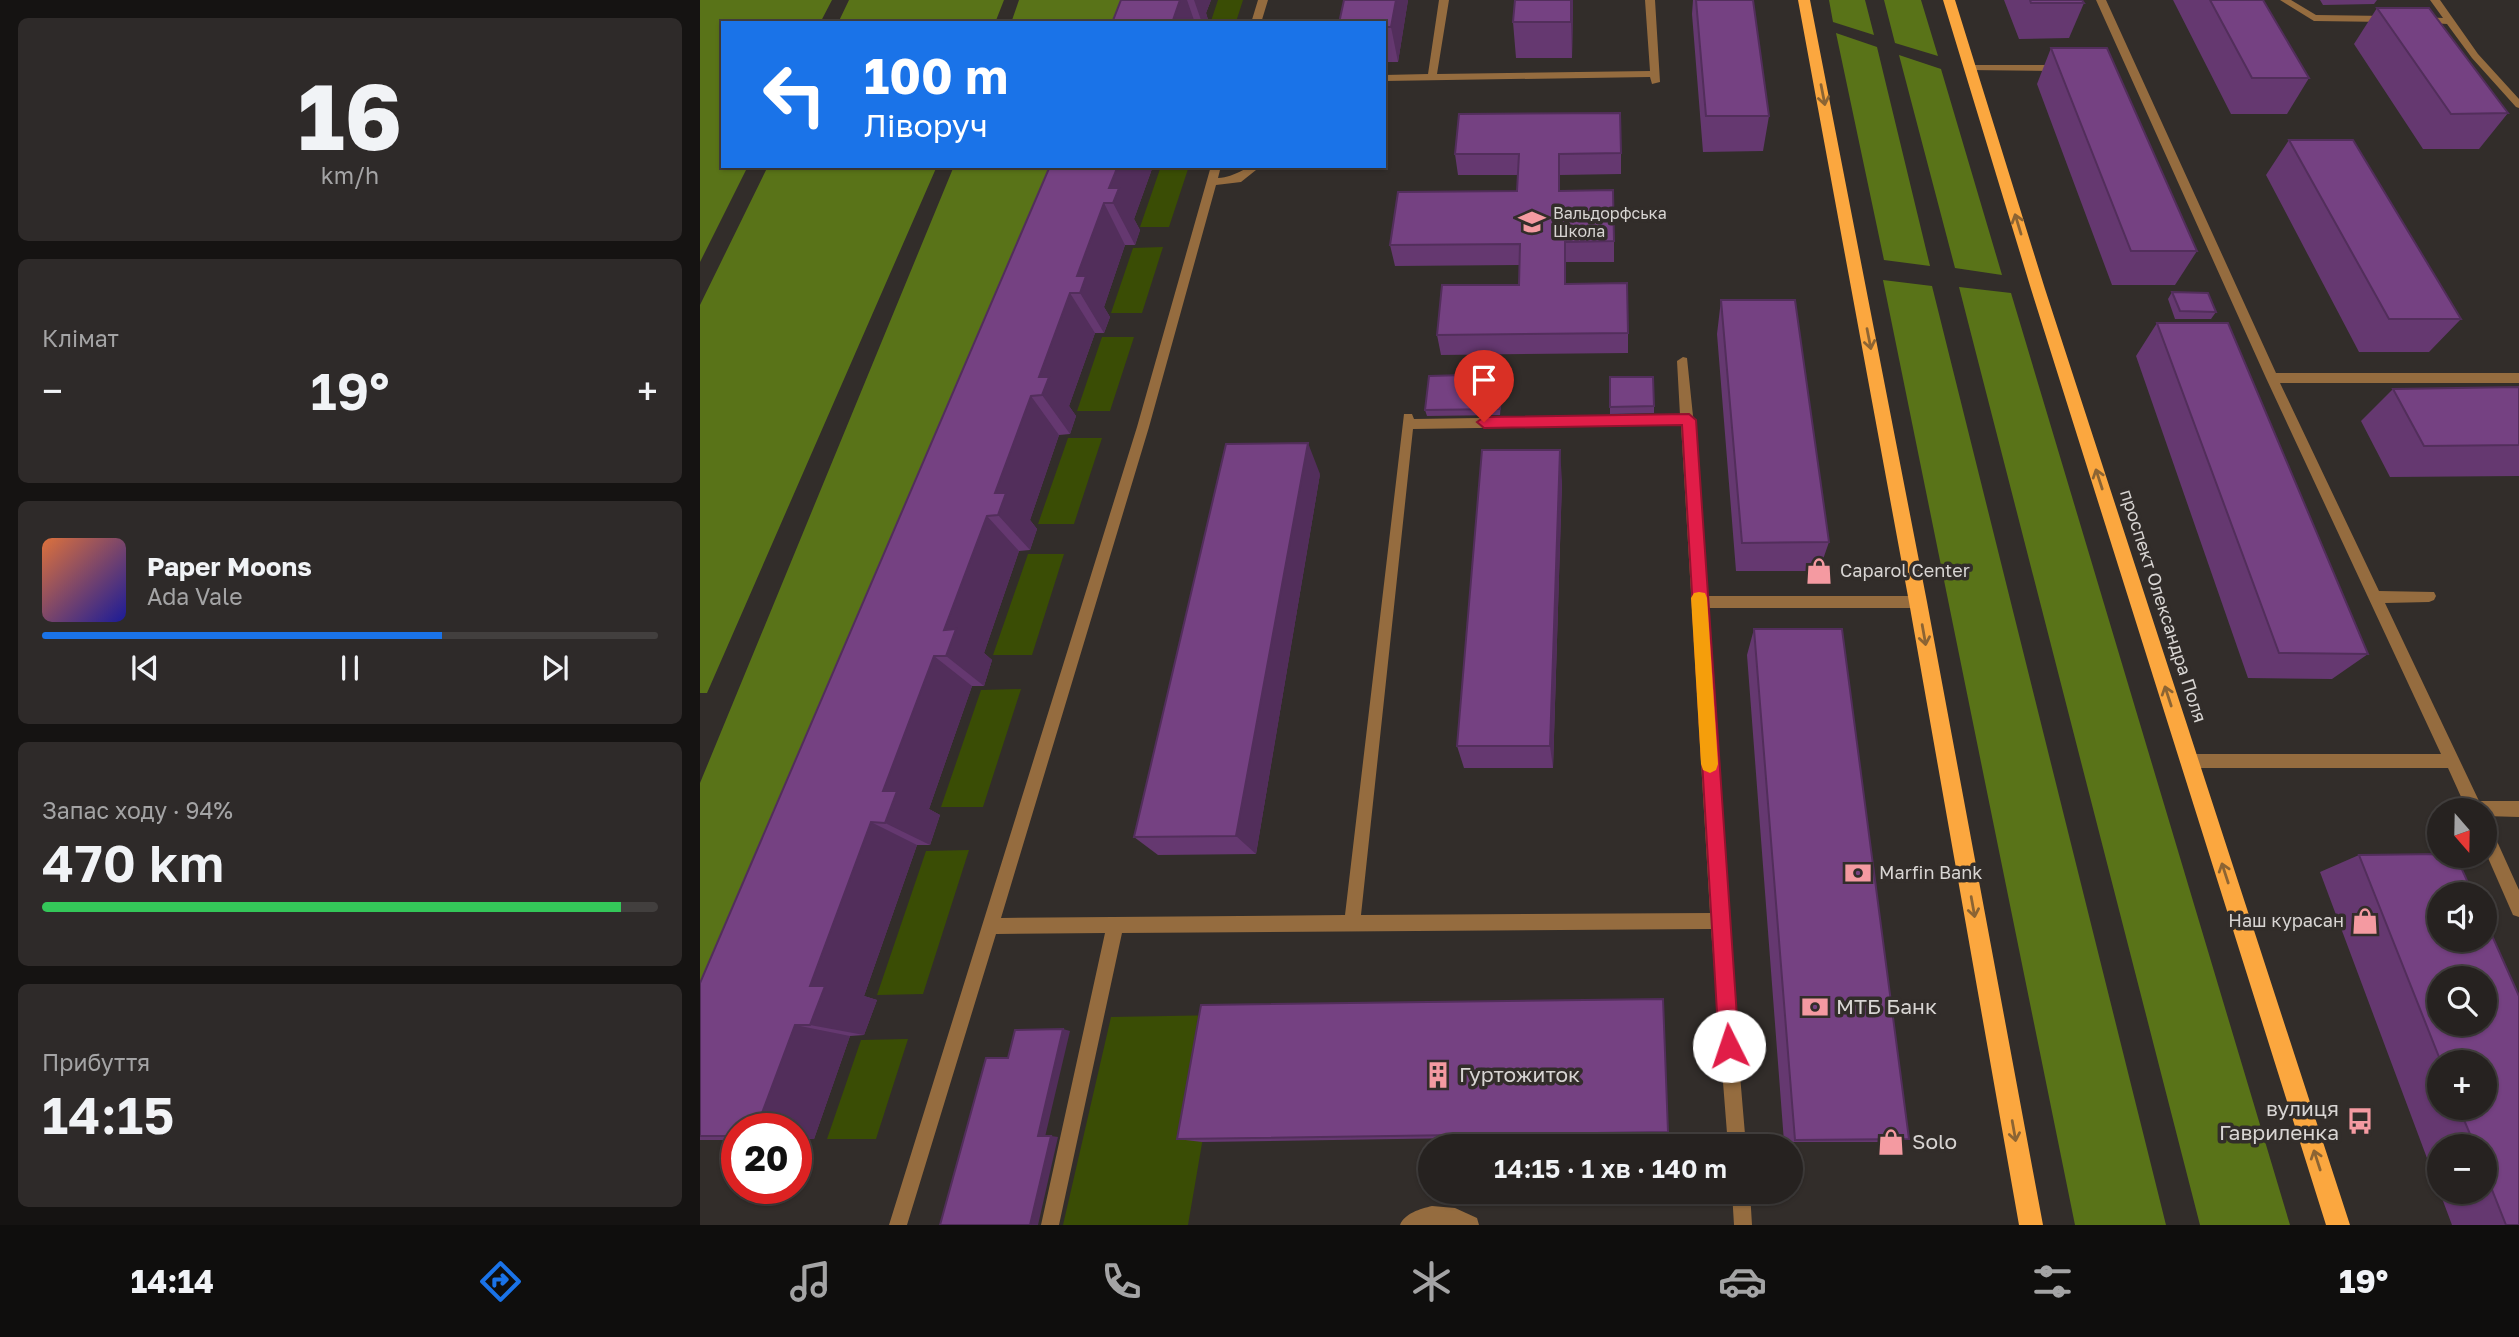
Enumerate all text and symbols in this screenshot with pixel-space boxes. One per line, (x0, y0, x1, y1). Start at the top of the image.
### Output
text: 100 m (864, 46, 1008, 105)
icon: left (749, 49, 840, 140)
text: 16 (298, 61, 402, 170)
one-way arrow (1816, 83, 1830, 106)
text: Ліворуч (864, 106, 988, 144)
text: km/h (321, 161, 379, 189)
place label: Вальдорфська Школа (1553, 203, 1667, 241)
school or university icon: Вальдорфська Школа (1517, 207, 1547, 237)
one-way arrow (2011, 213, 2024, 235)
text: Клімат (42, 324, 119, 352)
one-way arrow (1862, 327, 1876, 350)
pin (1454, 350, 1514, 422)
text: 19° (311, 359, 389, 421)
icon: arrive (1465, 361, 1503, 399)
text: − (42, 368, 63, 413)
text: + (637, 368, 658, 413)
one-way arrow (2091, 469, 2104, 491)
street label: проспект Олександра Поля (2116, 486, 2212, 725)
text: Paper Moons (147, 551, 312, 582)
shop icon: Caparol Center (1804, 556, 1834, 586)
place label: Caparol Center (1840, 559, 1970, 581)
text: Ada Vale (147, 582, 243, 610)
one-way arrow (1918, 623, 1931, 646)
icon: previous (126, 649, 164, 687)
icon: pause (331, 649, 369, 687)
icon: next (536, 649, 574, 687)
one-way arrow (2160, 685, 2173, 707)
text: Запас ходу · 94% (42, 796, 233, 824)
north arrow (2427, 798, 2497, 868)
map controls (2427, 798, 2497, 1204)
text: 470 km (42, 831, 224, 893)
bank icon: Marfin Bank (1843, 858, 1873, 888)
place label: Marfin Bank (1879, 861, 1982, 883)
one-way arrow (2217, 863, 2230, 885)
button: sound (2427, 882, 2497, 952)
one-way arrow (1967, 895, 1980, 918)
shop icon: Наш курасан (2350, 906, 2380, 936)
place label: Наш курасан (2228, 909, 2344, 931)
button: search (2427, 966, 2497, 1036)
bank icon: МТБ Банк (1800, 992, 1830, 1022)
place label: МТБ Банк (1836, 993, 1937, 1019)
position arrow (1692, 1009, 1766, 1083)
text: Прибуття (42, 1048, 150, 1076)
button: + (2427, 1050, 2497, 1120)
building icon: Гуртожиток (1423, 1060, 1453, 1090)
place label: Гуртожиток (1459, 1061, 1580, 1087)
text: 14:15 (42, 1083, 174, 1145)
place label: вулиця Гавриленка (2219, 1095, 2339, 1145)
bus stop icon: вулиця Гавриленка (2345, 1106, 2375, 1136)
speed limit sign: 20 (721, 1113, 812, 1204)
one-way arrow (2007, 1119, 2021, 1142)
shop icon: Solo (1876, 1127, 1906, 1157)
place label: Solo (1912, 1128, 1957, 1154)
button: − (2427, 1134, 2497, 1204)
one-way arrow (2310, 1149, 2323, 1171)
text: 14:15 · 1 хв · 140 m (1494, 1153, 1727, 1184)
icon: directions (476, 1257, 525, 1306)
icon: music (786, 1257, 835, 1306)
icon: phone (1097, 1257, 1146, 1306)
icon: climate (1407, 1257, 1456, 1306)
icon: car (1718, 1257, 1767, 1306)
icon: filters (2028, 1257, 2077, 1306)
text: 14:14 (131, 1262, 214, 1300)
text: 19° (2339, 1262, 2388, 1300)

